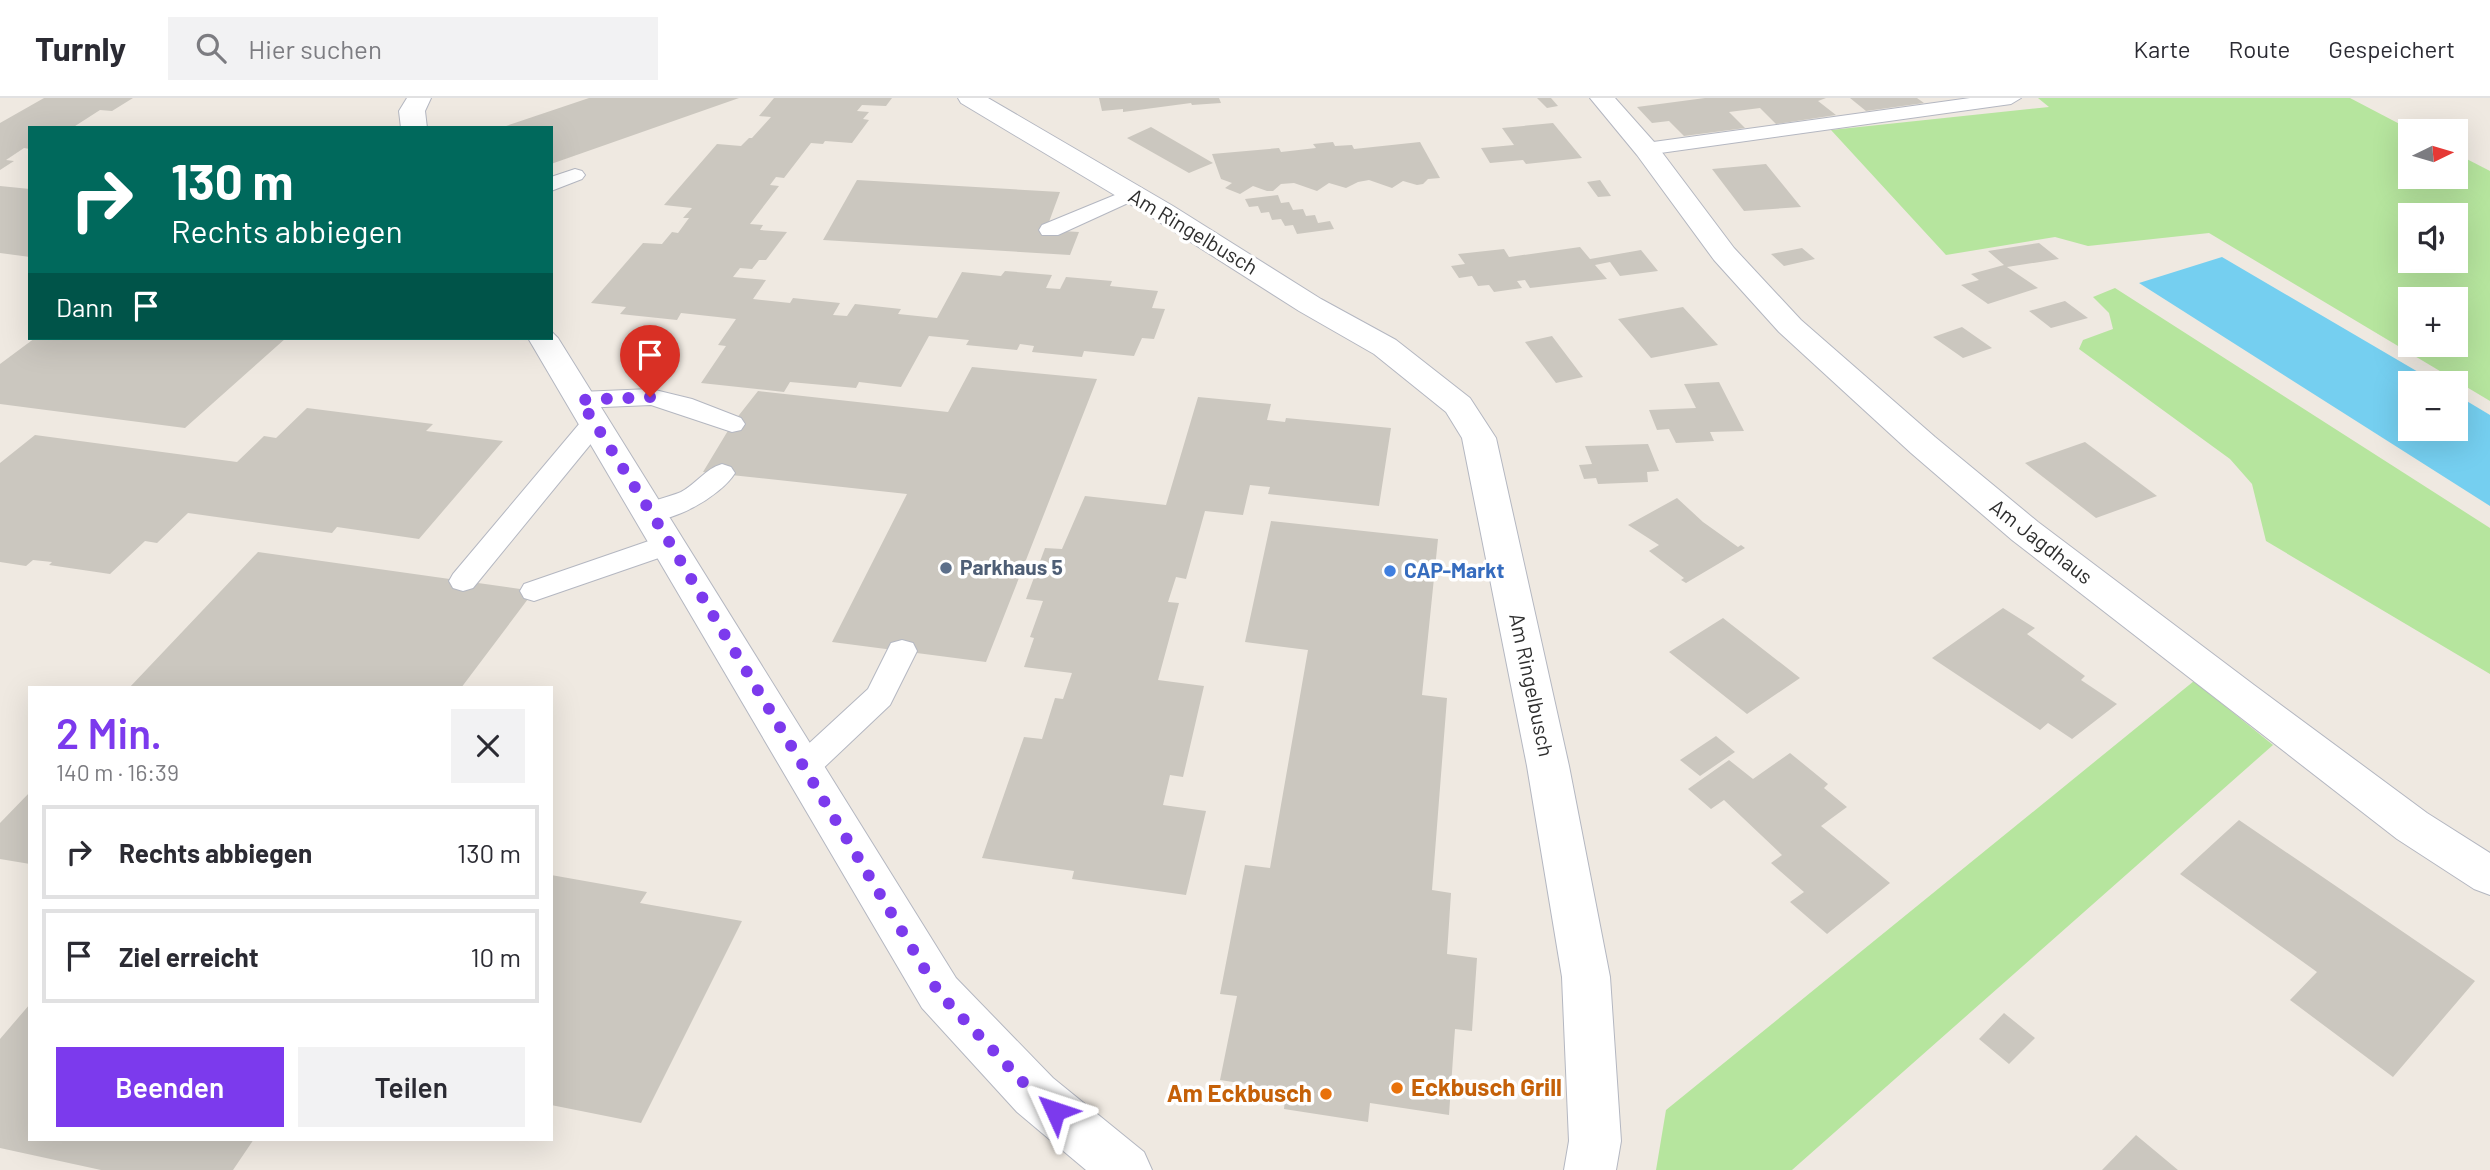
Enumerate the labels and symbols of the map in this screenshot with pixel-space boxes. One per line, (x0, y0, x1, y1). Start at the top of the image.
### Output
north arrow (2398, 119, 2468, 189)
street label: Am Ringelbusch (1125, 182, 1263, 279)
pin (620, 325, 680, 397)
street label: Am Jagdhaus (1986, 493, 2098, 589)
place label: Parkhaus 5 (960, 554, 1063, 579)
place label: CAP-Markt (1404, 557, 1504, 582)
marker: Parkhaus 5 (938, 560, 954, 576)
marker: CAP-Markt (1382, 563, 1398, 579)
street label: Am Ringelbusch (1505, 611, 1560, 759)
place label: Eckbusch Grill (1411, 1072, 1562, 1101)
position arrow (1018, 1074, 1092, 1148)
place label: Am Eckbusch (1167, 1078, 1312, 1107)
marker: Eckbusch Grill (1389, 1080, 1405, 1096)
marker: Am Eckbusch (1318, 1086, 1334, 1102)

